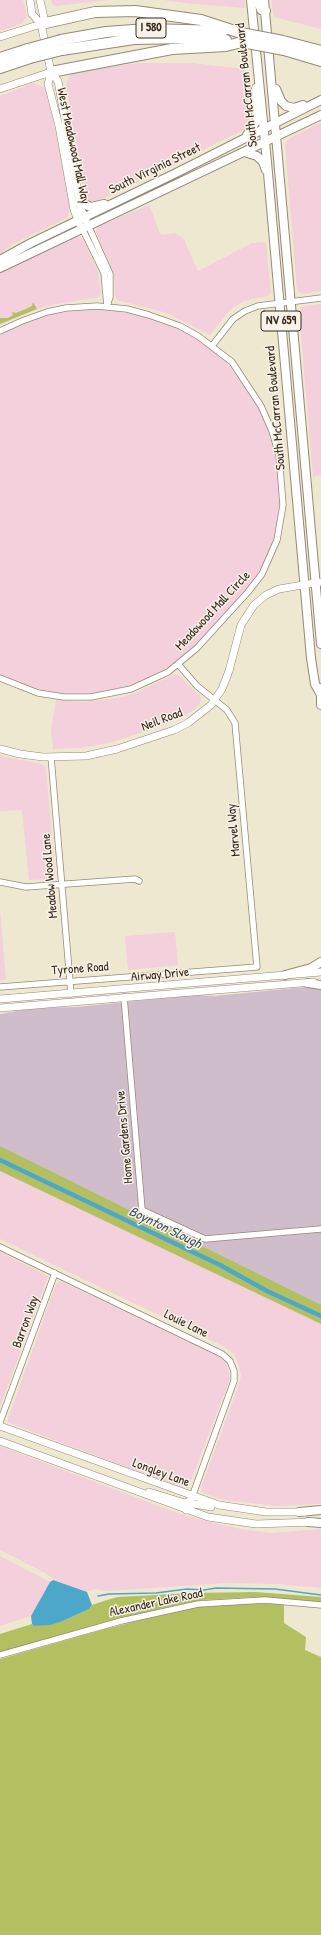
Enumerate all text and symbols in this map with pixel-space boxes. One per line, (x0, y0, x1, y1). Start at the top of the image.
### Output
road number: I 580 (136, 18, 166, 38)
street label: South McCarran Boulevard (233, 22, 261, 148)
street label: West Meadowood Mall Way (53, 86, 93, 206)
street label: South Virginia Street (106, 140, 204, 198)
road number: NV 659 (261, 311, 301, 331)
street label: South McCarran Boulevard (263, 345, 289, 471)
street label: Meadowood Mall Circle (172, 568, 254, 654)
street label: Neil Road (139, 705, 185, 735)
street label: Marvel Way (224, 803, 244, 857)
street label: Meadow Wood Lane (39, 833, 61, 919)
street label: Tyrone Road (51, 959, 109, 979)
street label: Airway Drive (130, 965, 190, 985)
street label: Home Gardens Drive (113, 1090, 137, 1184)
water label: Boynton Slough (126, 1203, 204, 1253)
street label: Barron Way (9, 1294, 43, 1350)
street label: Louie Lane (161, 1307, 211, 1341)
street label: Longley Lane (130, 1455, 192, 1491)
street label: Alexander Lake Road (108, 1586, 204, 1620)

